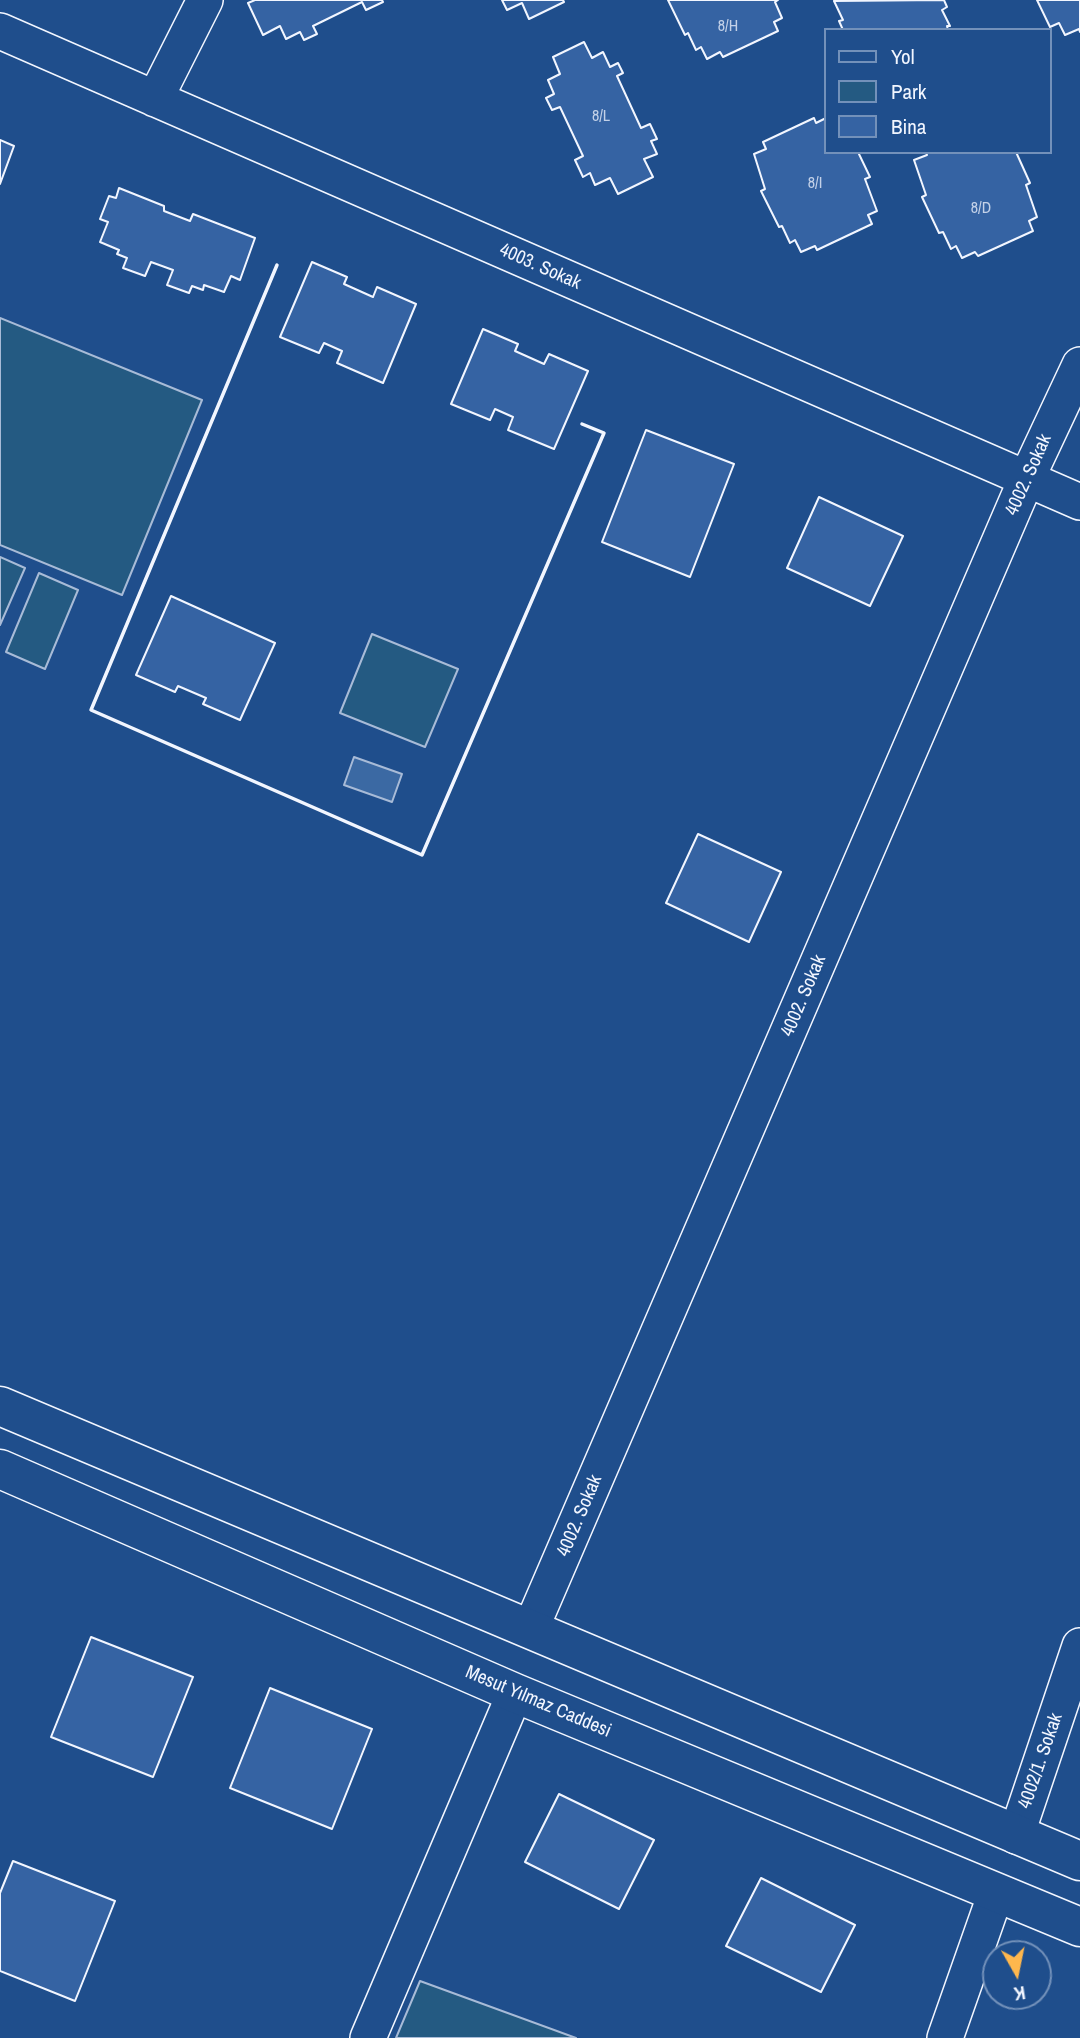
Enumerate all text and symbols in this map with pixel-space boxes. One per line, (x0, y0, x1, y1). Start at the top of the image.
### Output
house number: 8/H (718, 17, 738, 37)
legend (824, 28, 1052, 154)
text: Yol (891, 42, 915, 71)
text: Park (891, 77, 926, 106)
house number: 8/L (592, 107, 610, 127)
text: Bina (891, 112, 926, 141)
house number: 8/I (808, 174, 822, 194)
house number: 8/D (971, 199, 991, 219)
street label: 4003. Sokak (496, 239, 584, 295)
street label: 4002. Sokak (1001, 431, 1057, 519)
street label: 4002. Sokak (777, 952, 831, 1040)
street label: 4002. Sokak (553, 1472, 607, 1560)
street label: Mesut Yılmaz Caddesi (462, 1661, 614, 1743)
street label: 4002/1. Sokak (1014, 1710, 1068, 1812)
north arrow (982, 1940, 1052, 2010)
text: K (1012, 1980, 1028, 2007)

